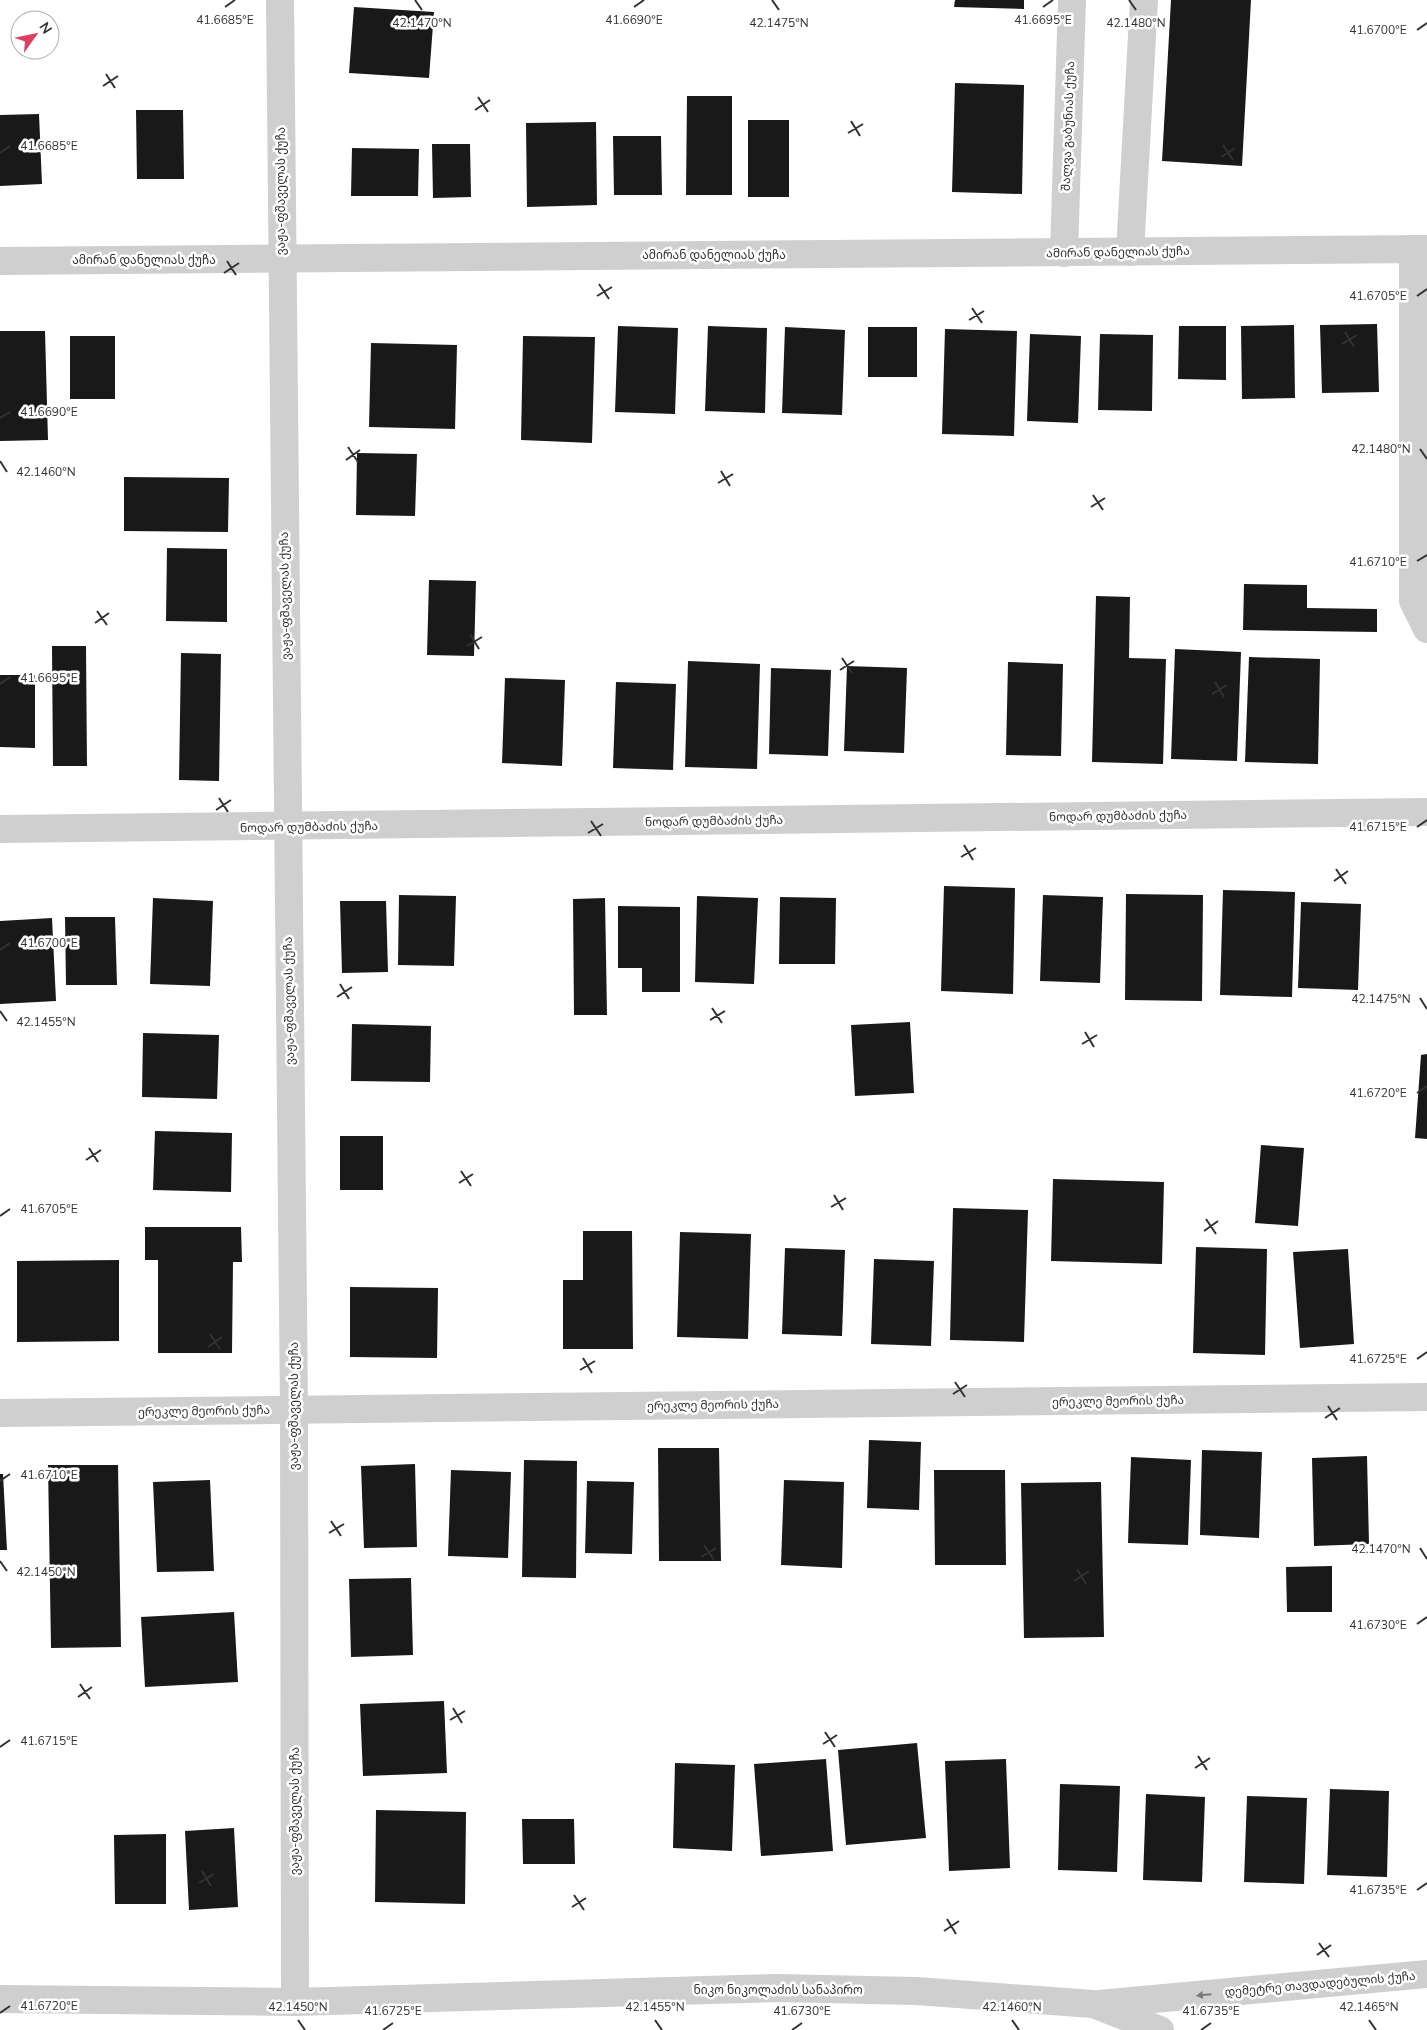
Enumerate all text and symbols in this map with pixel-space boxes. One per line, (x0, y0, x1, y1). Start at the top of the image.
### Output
north arrow (10, 10, 60, 60)
text: 41.6685°E (196, 12, 254, 28)
text: 41.6690°E (605, 12, 663, 28)
text: 41.6695°E (1014, 12, 1072, 28)
text: 42.1470°N (392, 15, 452, 31)
text: 42.1475°N (749, 15, 809, 31)
text: 42.1480°N (1106, 15, 1166, 31)
text: N (35, 19, 56, 38)
text: 41.6700°E (1349, 22, 1407, 38)
street label: შალვა გაბუნიას ქუჩა (1058, 61, 1078, 191)
street label: ვაჟა-ფშაველას ქუჩა (273, 127, 289, 255)
text: 41.6685°E (20, 138, 78, 154)
street label: ამირან დანელიას ქუჩა (1046, 243, 1190, 261)
street label: ამირან დანელიას ქუჩა (642, 247, 786, 263)
street label: ამირან დანელიას ქუჩა (72, 252, 216, 268)
text: 41.6705°E (1349, 288, 1407, 304)
text: 41.6690°E (20, 404, 78, 420)
text: 42.1480°N (1351, 441, 1411, 457)
text: 42.1460°N (16, 464, 76, 480)
street label: ვაჟა-ფშაველას ქუჩა (276, 532, 294, 660)
text: 41.6710°E (1349, 554, 1407, 570)
text: 41.6695°E (20, 670, 78, 686)
street label: ნოდარ დუმბაძის ქუჩა (1049, 807, 1187, 825)
street label: ნოდარ დუმბაძის ქუჩა (645, 812, 783, 830)
street label: ნოდარ დუმბაძის ქუჩა (240, 818, 378, 836)
text: 41.6715°E (1349, 819, 1407, 835)
text: 41.6700°E (20, 935, 78, 951)
street label: ვაჟა-ფშაველას ქუჩა (280, 937, 298, 1065)
text: 42.1475°N (1351, 991, 1411, 1007)
text: 42.1455°N (16, 1014, 76, 1030)
text: 41.6720°E (1349, 1085, 1407, 1101)
text: 41.6705°E (20, 1201, 78, 1217)
street label: ვაჟა-ფშაველას ქუჩა (286, 1342, 302, 1470)
text: 41.6725°E (1349, 1351, 1407, 1367)
street label: ერეკლე მეორის ქუჩა (1052, 1392, 1184, 1410)
street label: ერეკლე მეორის ქუჩა (647, 1396, 779, 1414)
street label: ერეკლე მეორის ქუჩა (138, 1402, 270, 1420)
text: 41.6710°E (20, 1467, 78, 1483)
text: 42.1470°N (1351, 1541, 1411, 1557)
text: 42.1450°N (16, 1564, 76, 1580)
text: 41.6730°E (1349, 1617, 1407, 1633)
text: 41.6715°E (20, 1733, 78, 1749)
street label: ვაჟა-ფშაველას ქუჩა (287, 1747, 303, 1875)
text: 41.6735°E (1349, 1882, 1407, 1898)
street label: დემეტრე თავდადებულის ქუჩა (1224, 1968, 1416, 2000)
street label: ნიკო ნიკოლაძის სანაპირო (693, 1982, 863, 1998)
one-way arrow (1196, 1991, 1212, 1999)
text: 41.6720°E (20, 1998, 78, 2014)
text: 42.1450°N (268, 1999, 328, 2015)
text: 42.1455°N (625, 1999, 685, 2015)
text: 42.1460°N (982, 1999, 1042, 2015)
text: 42.1465°N (1339, 1999, 1399, 2015)
text: 41.6725°E (364, 2003, 422, 2019)
text: 41.6730°E (773, 2003, 831, 2019)
text: 41.6735°E (1182, 2003, 1240, 2019)

